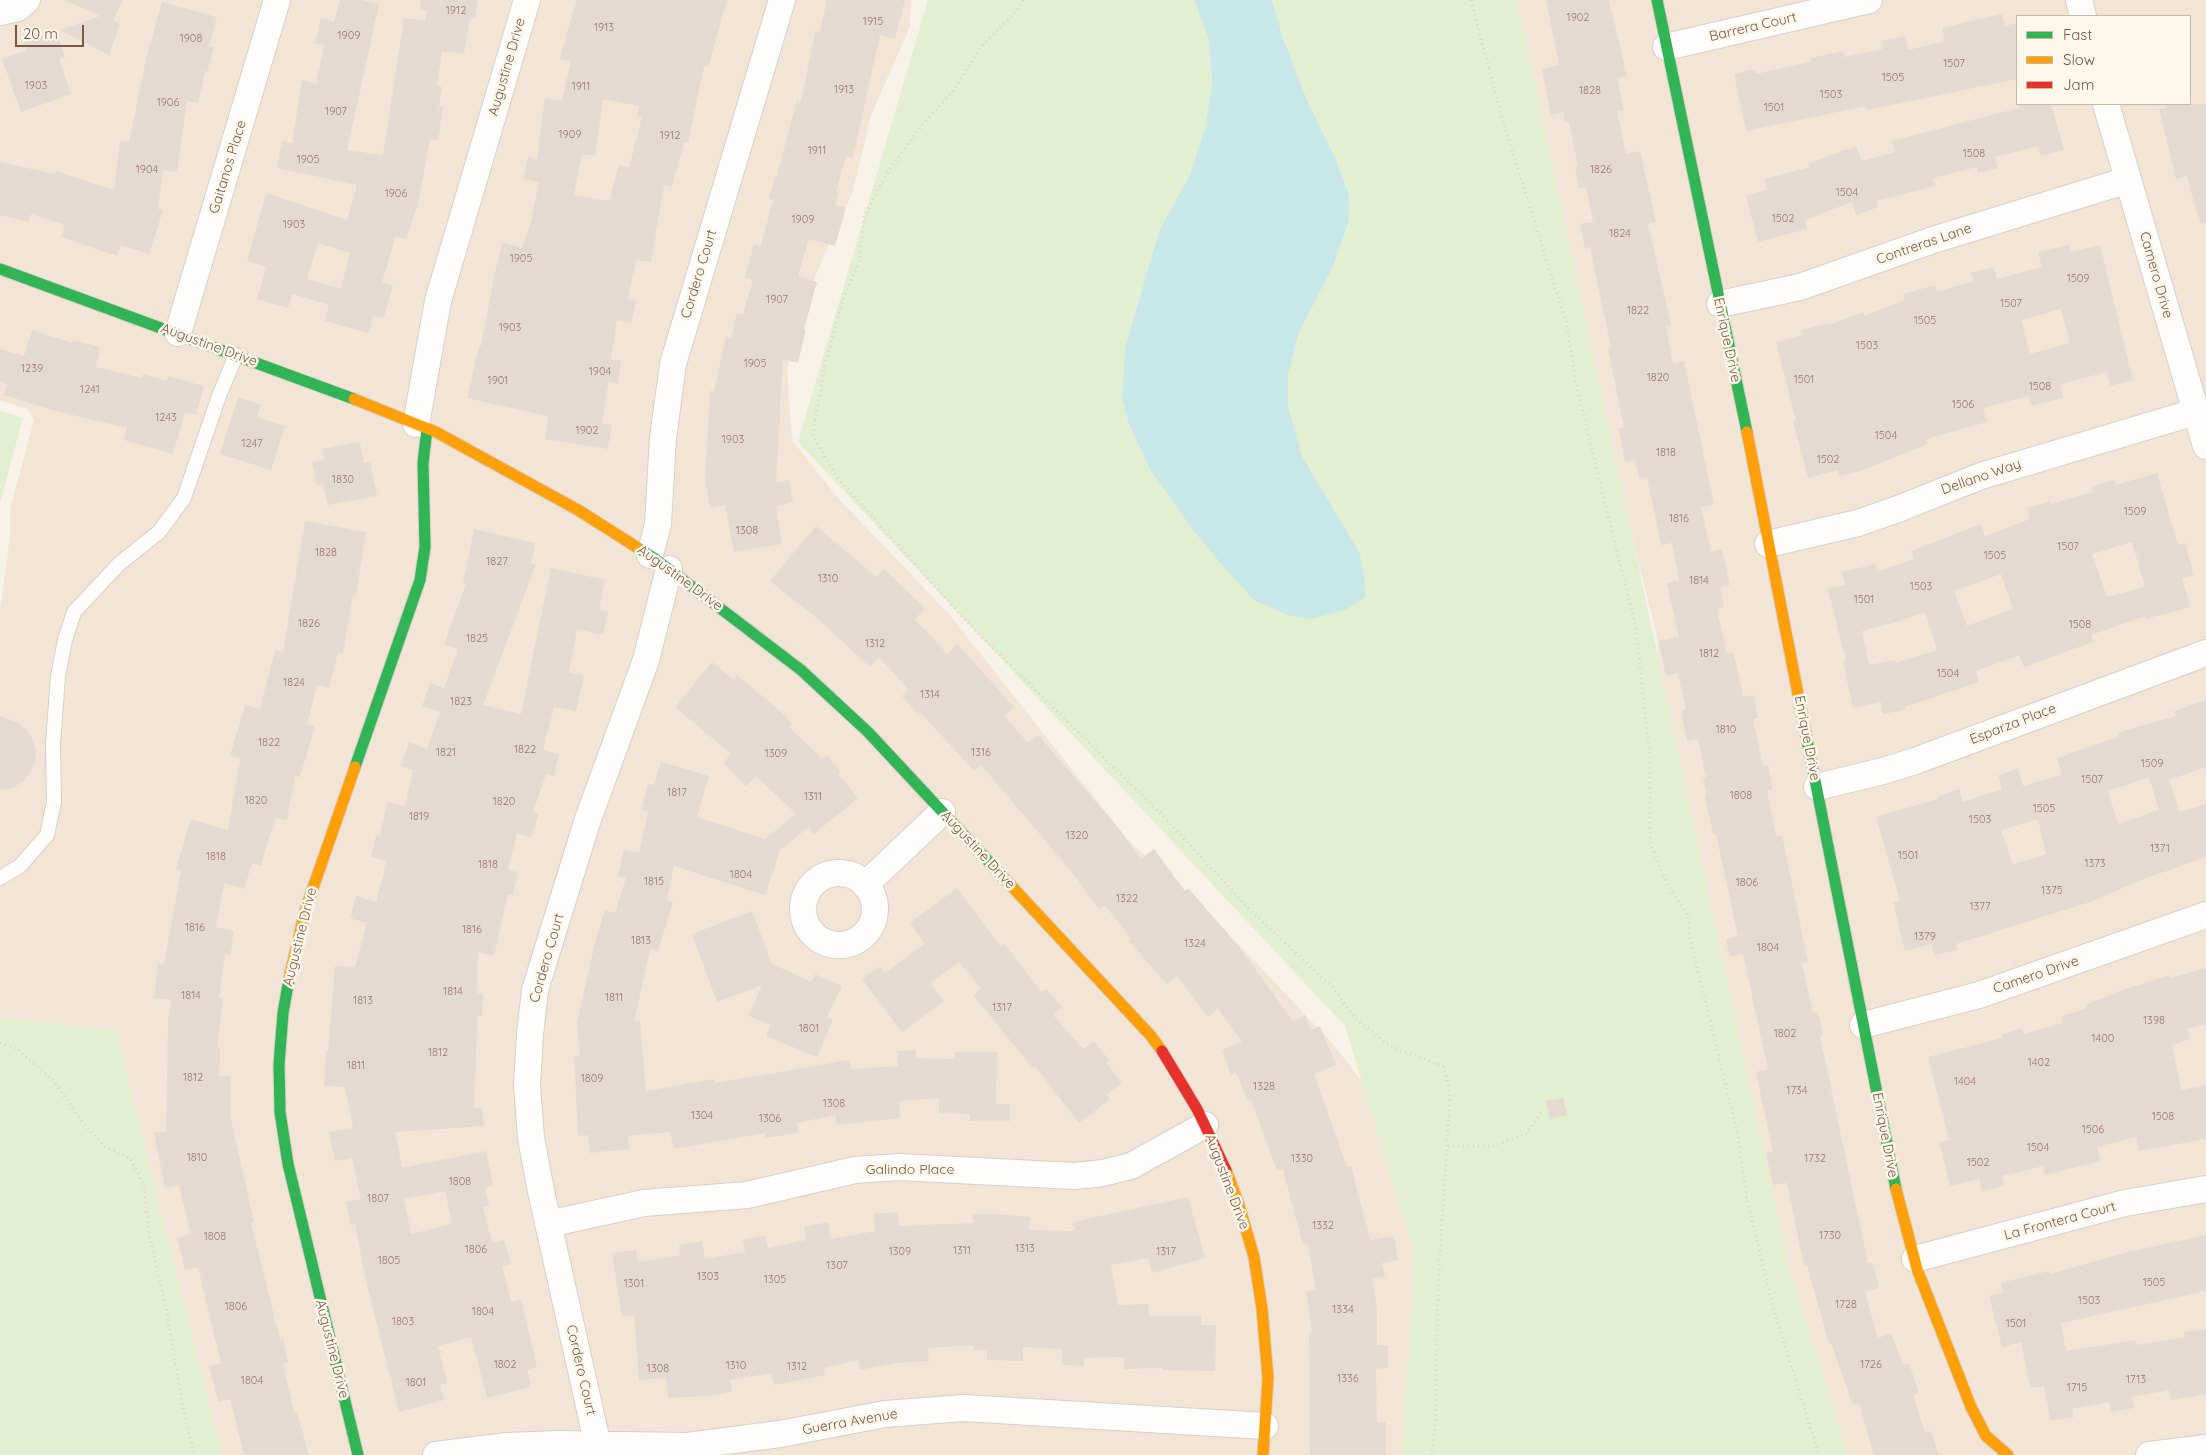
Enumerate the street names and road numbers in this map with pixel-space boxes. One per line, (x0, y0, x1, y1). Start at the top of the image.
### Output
street label: Barrera Court (1708, 9, 1798, 45)
street label: Augustine Drive (485, 16, 529, 118)
street label: Gaitanos Place (206, 118, 250, 216)
street label: Contreras Lane (1874, 220, 1974, 268)
street label: Cordero Court (677, 227, 721, 321)
street label: Camero Drive (2136, 230, 2176, 320)
street label: Enrique Drive (1710, 296, 1744, 384)
street label: Augustine Drive (159, 320, 259, 370)
street label: Dellano Way (1939, 456, 2023, 498)
street label: Augustine Drive (634, 541, 726, 615)
street label: Enrique Drive (1791, 694, 1823, 782)
street label: Esparza Place (1967, 700, 2059, 748)
street label: Augustine Drive (937, 807, 1019, 893)
street label: Augustine Drive (280, 886, 320, 988)
street label: Cordero Court (526, 911, 568, 1005)
street label: Camero Drive (1991, 953, 2081, 997)
street label: Enrique Drive (1869, 1091, 1901, 1179)
street label: Augustine Drive (1201, 1132, 1253, 1232)
street label: Galindo Place (866, 1162, 954, 1178)
street label: La Frontera Court (2002, 1198, 2118, 1244)
street label: Augustine Drive (312, 1298, 352, 1400)
street label: Cordero Court (562, 1323, 600, 1417)
street label: Guerra Avenue (801, 1405, 899, 1439)

